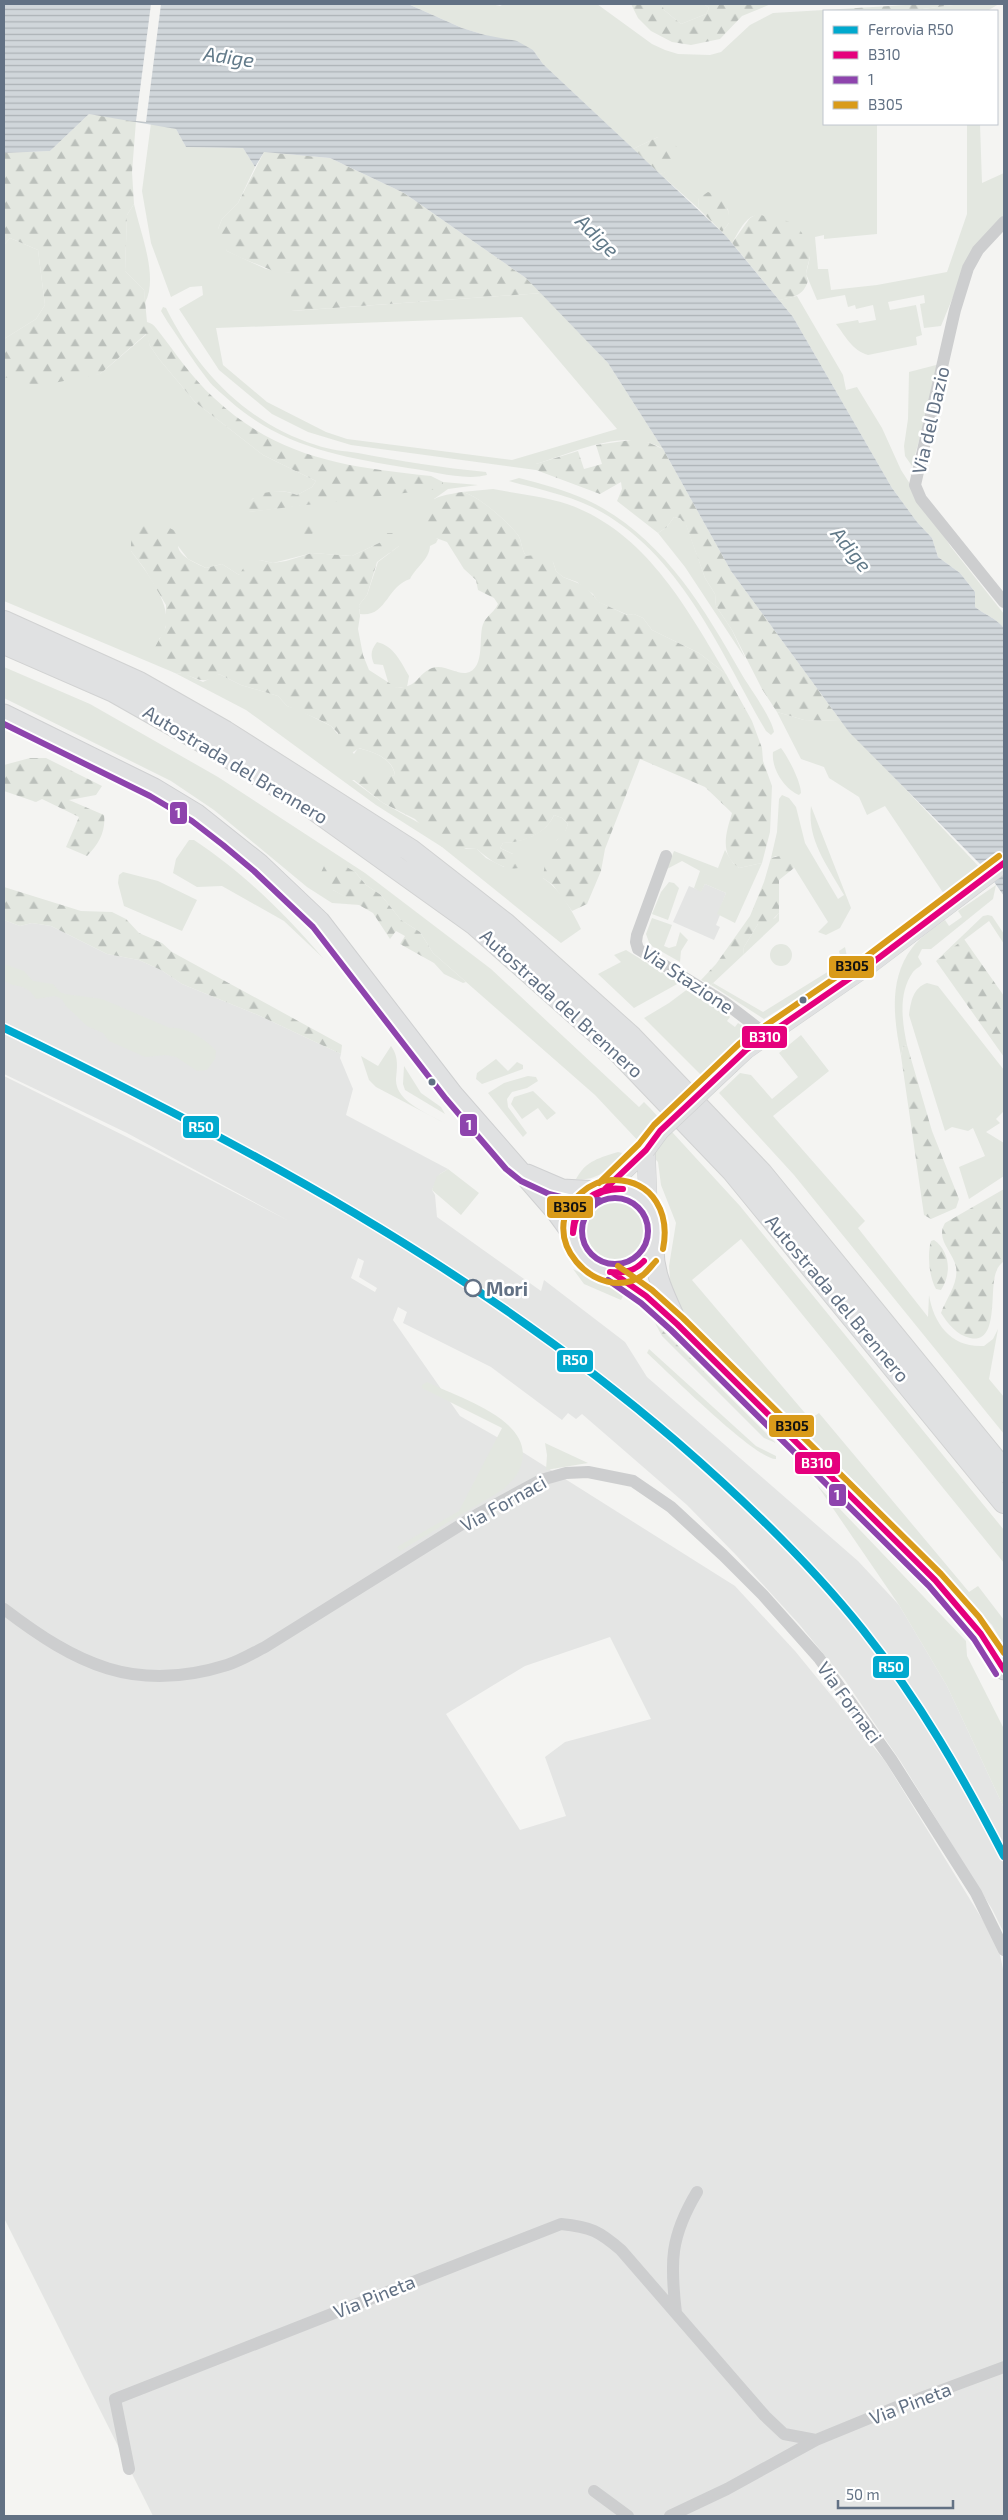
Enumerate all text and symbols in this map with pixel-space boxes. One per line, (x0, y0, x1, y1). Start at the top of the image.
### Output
legend (823, 10, 998, 125)
text: Ferrovia R50 (868, 20, 954, 38)
water label: Adige (201, 40, 256, 71)
text: B310 (868, 45, 901, 63)
text: 1 (868, 70, 874, 88)
text: B305 (868, 95, 903, 113)
water label: Adige (571, 208, 625, 262)
street label: Via del Dazio (906, 364, 954, 476)
water label: Adige (826, 521, 878, 577)
street label: Autostrada del Brennero (139, 700, 333, 828)
line badge: 1 (169, 801, 188, 825)
text: 1 (175, 804, 181, 821)
street label: Autostrada del Brennero (476, 924, 648, 1082)
street label: Via Stazione (638, 940, 738, 1018)
line badge: B305 (828, 955, 875, 979)
text: B305 (835, 957, 869, 974)
unlabelled marker (798, 995, 808, 1005)
line badge: B310 (741, 1025, 788, 1049)
text: B310 (749, 1028, 781, 1045)
unlabelled marker (427, 1077, 437, 1087)
line badge: 1 (459, 1113, 478, 1137)
line badge: R50 (182, 1115, 220, 1139)
text: 1 (466, 1116, 472, 1133)
text: R50 (188, 1118, 214, 1135)
line badge: B305 (546, 1195, 594, 1219)
text: B305 (553, 1198, 587, 1215)
street label: Autostrada del Brennero (761, 1210, 915, 1386)
place label: Mori (486, 1277, 528, 1300)
marker: Mori (464, 1279, 482, 1297)
line badge: R50 (556, 1349, 594, 1373)
text: R50 (562, 1351, 588, 1368)
line badge: B305 (768, 1414, 815, 1438)
text: B305 (775, 1417, 809, 1434)
line badge: B310 (794, 1451, 841, 1475)
text: B310 (801, 1454, 833, 1471)
street label: Via Fornaci (456, 1470, 550, 1536)
line badge: 1 (828, 1483, 847, 1507)
text: 1 (834, 1486, 840, 1503)
line badge: R50 (872, 1655, 910, 1679)
street label: Via Fornaci (813, 1657, 887, 1747)
text: R50 (878, 1658, 904, 1675)
street label: Via Pineta (330, 2269, 418, 2323)
street label: Via Pineta (866, 2377, 954, 2429)
scale bar (838, 2478, 953, 2510)
text: 50 m (846, 2485, 880, 2503)

